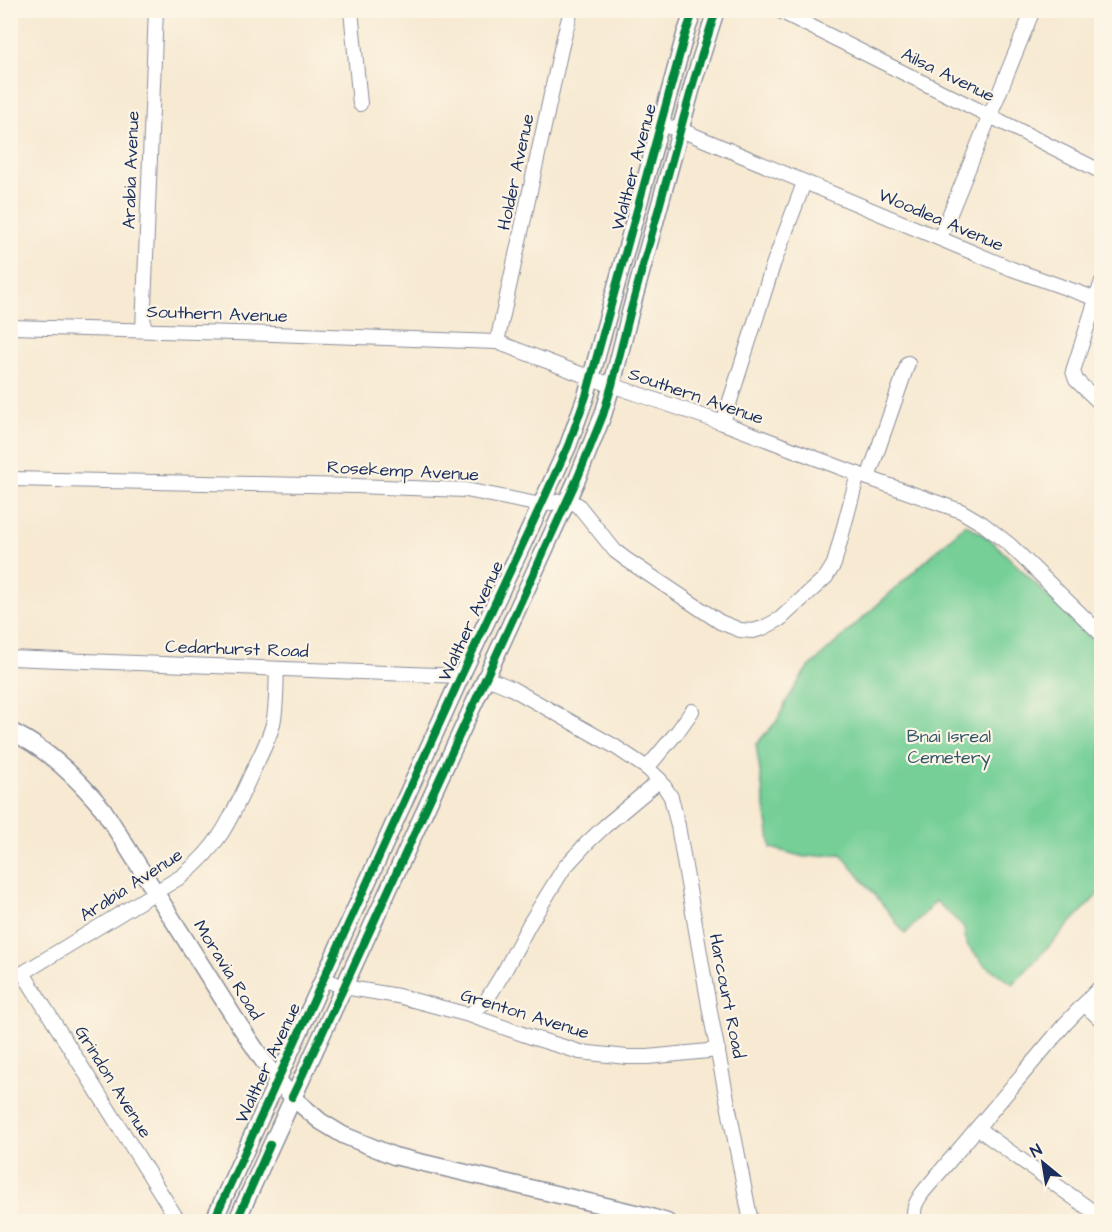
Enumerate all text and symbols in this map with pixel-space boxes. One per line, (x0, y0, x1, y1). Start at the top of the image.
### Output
street label: Ailsa Avenue (897, 42, 999, 108)
street label: Walther Avenue (605, 101, 663, 233)
street label: Arabia Avenue (116, 110, 146, 230)
street label: Holder Avenue (491, 111, 541, 233)
street label: Woodlea Avenue (875, 182, 1008, 258)
street label: Southern Avenue (146, 299, 288, 329)
street label: Southern Avenue (625, 361, 767, 431)
street label: Rosekemp Avenue (326, 455, 480, 487)
street label: Walther Avenue (432, 556, 510, 685)
street label: Cedarhurst Road (165, 634, 309, 664)
park label: Bnai Isreal Cemetery (907, 724, 991, 771)
street label: Arabia Avenue (75, 842, 188, 928)
street label: Moravia Road (187, 915, 269, 1025)
street label: Harcourt Road (703, 932, 751, 1060)
street label: Grenton Avenue (458, 983, 593, 1046)
street label: Walther Avenue (229, 998, 307, 1127)
street label: Grindon Avenue (68, 1021, 158, 1143)
north arrow (1013, 1133, 1073, 1193)
text: N (1026, 1139, 1046, 1163)

